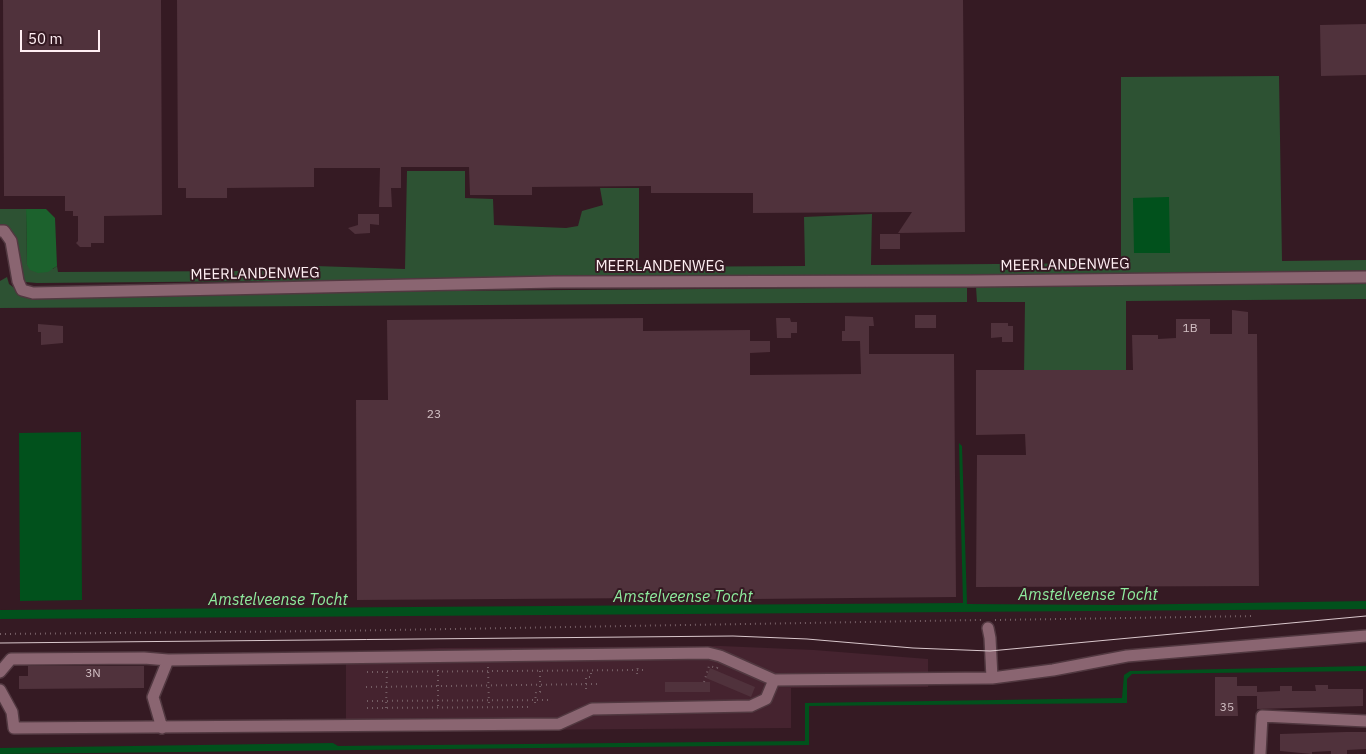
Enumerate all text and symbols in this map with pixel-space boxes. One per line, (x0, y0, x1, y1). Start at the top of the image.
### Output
scale bar (22, 20, 102, 52)
text: 50 m (28, 29, 63, 48)
street label: MEERLANDENWEG (1000, 255, 1130, 275)
street label: MEERLANDENWEG (595, 258, 725, 276)
street label: MEERLANDENWEG (190, 264, 320, 284)
house number: 1B (1182, 322, 1198, 336)
house number: 23 (427, 408, 441, 422)
water label: Amstelveense Tocht (1018, 585, 1158, 605)
water label: Amstelveense Tocht (613, 587, 753, 607)
water label: Amstelveense Tocht (208, 590, 348, 610)
house number: 3N (85, 667, 101, 681)
house number: 35 (1220, 701, 1234, 715)

